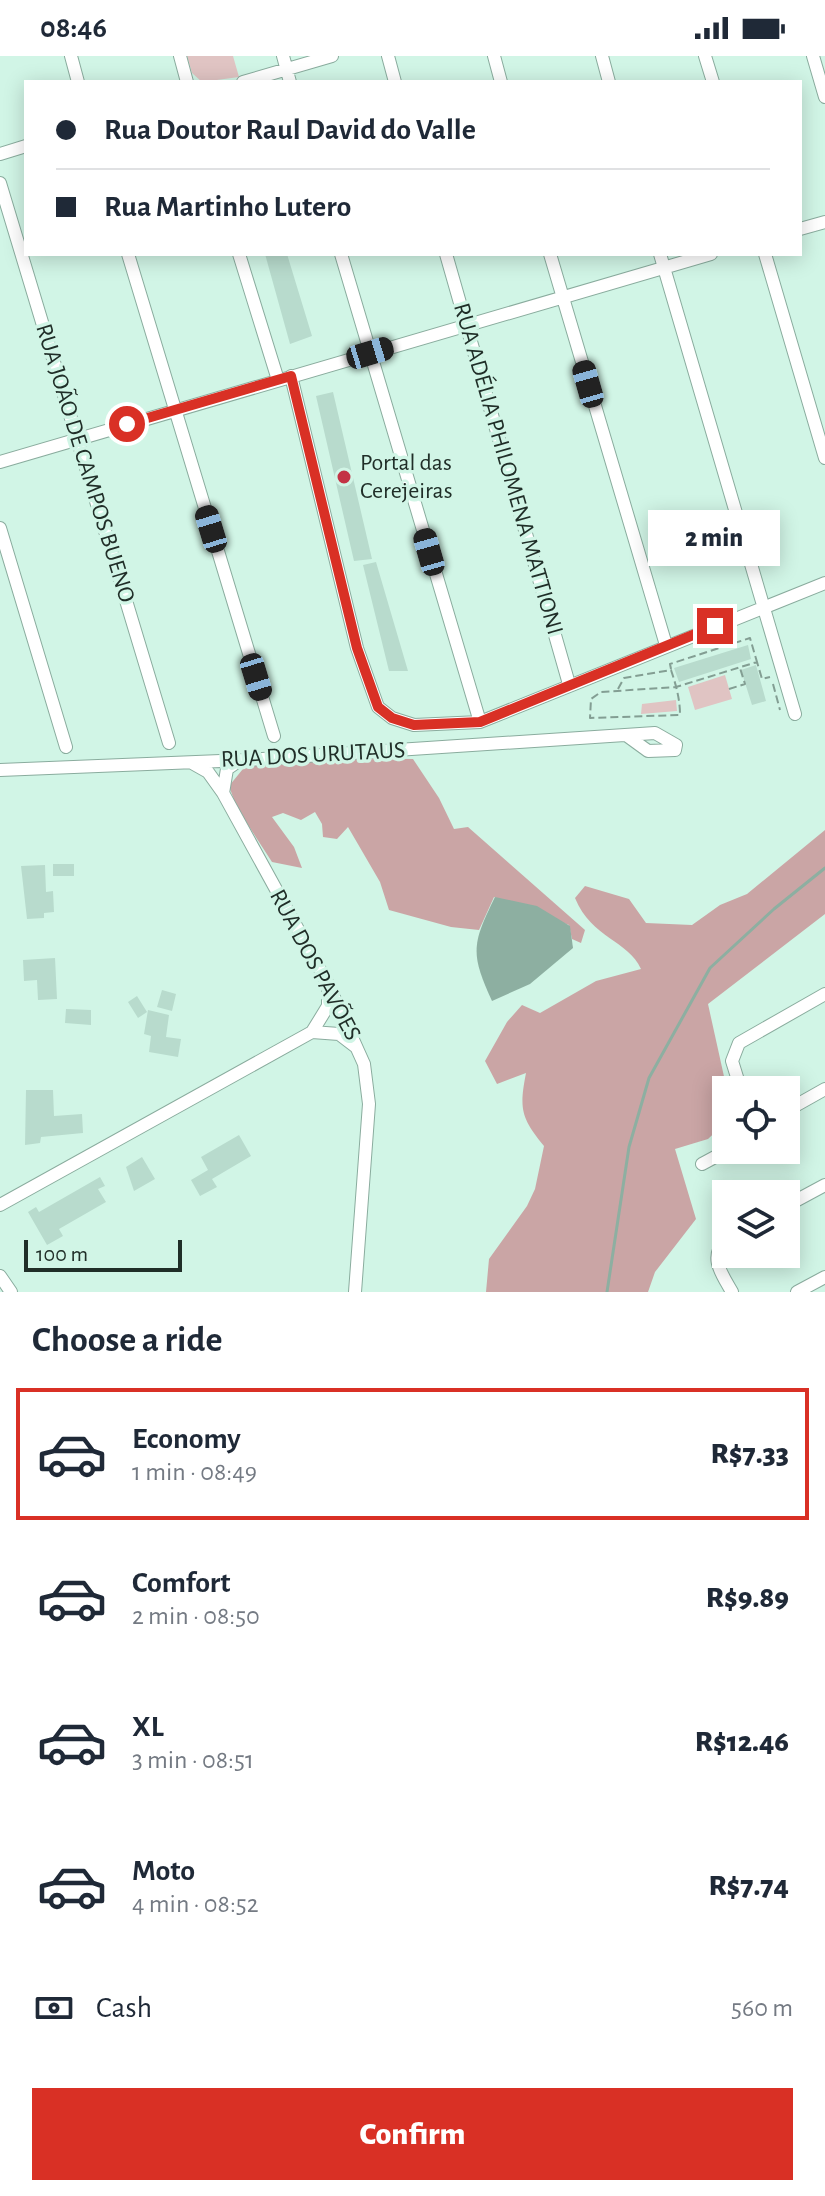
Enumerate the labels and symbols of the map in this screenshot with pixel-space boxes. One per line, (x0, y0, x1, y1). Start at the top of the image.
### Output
street label: RUA ADÉLIA PHILOMENA MATTIONI (449, 300, 569, 638)
street label: RUA JOÃO DE CAMPOS BUENO (31, 320, 141, 605)
car (344, 335, 396, 371)
car (570, 358, 606, 410)
route start (109, 406, 145, 442)
place label: Portal das Cerejeiras (360, 451, 453, 503)
marker: Portal das Cerejeiras (335, 468, 353, 486)
car (193, 503, 229, 555)
callout: 2 min (649, 510, 781, 566)
car (411, 526, 447, 578)
route end (697, 608, 733, 644)
car (238, 651, 274, 703)
street label: RUA DOS URUTAUS (220, 738, 406, 772)
street label: RUA DOS PAVÕES (265, 885, 367, 1044)
scale bar (24, 1236, 182, 1272)

